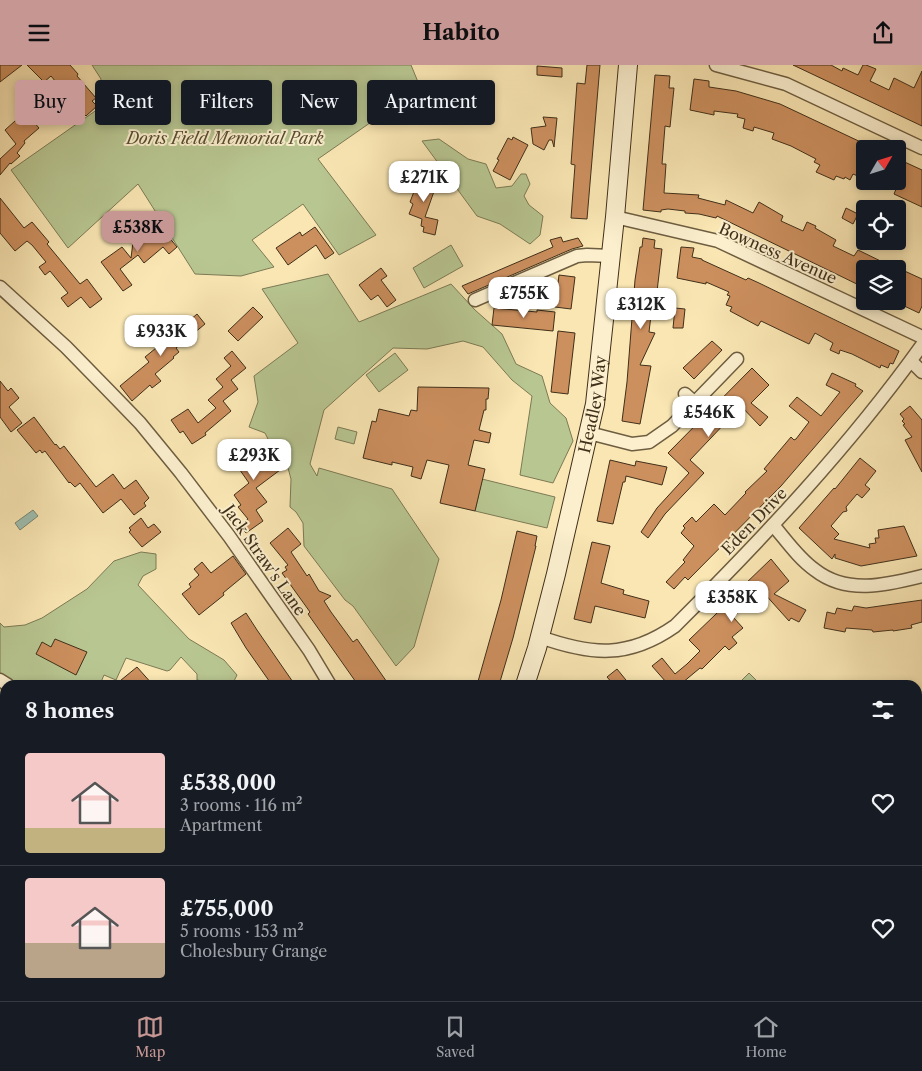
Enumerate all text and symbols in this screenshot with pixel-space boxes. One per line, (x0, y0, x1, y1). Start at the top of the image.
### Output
icon: menu (25, 19, 53, 47)
text: Habito (422, 19, 500, 46)
icon: share (869, 19, 897, 47)
chip: Buy (15, 80, 85, 125)
chip: Rent (95, 80, 171, 125)
chip: Filters (181, 80, 272, 125)
chip: New (282, 80, 357, 125)
chip: Apartment (367, 80, 495, 125)
park label: Doris Field Memorial Park (124, 128, 324, 148)
north arrow (856, 140, 906, 190)
map controls (856, 140, 906, 310)
pin: £271K (389, 161, 459, 203)
text: £271K (400, 167, 448, 187)
button: locate (856, 200, 906, 250)
pin: £538K (103, 211, 173, 253)
text: £538K (112, 217, 164, 237)
street label: Bowness Avenue (716, 218, 840, 288)
button: layers (856, 260, 906, 310)
pin: £755K (489, 277, 559, 319)
text: £755K (499, 283, 549, 303)
pin: £312K (606, 287, 676, 330)
text: £312K (616, 294, 666, 314)
pin: £933K (126, 315, 196, 357)
text: £933K (135, 321, 187, 341)
street label: Headley Way (574, 353, 610, 455)
pin: £546K (674, 395, 744, 438)
text: £546K (683, 402, 735, 422)
pin: £293K (219, 439, 289, 481)
text: £293K (228, 445, 280, 465)
street label: Eden Drive (717, 483, 791, 559)
street label: Jack Straw's Lane (217, 498, 311, 619)
pin: £358K (697, 581, 767, 623)
text: £358K (706, 587, 758, 607)
icon: filters (869, 696, 897, 724)
text: 8 homes (25, 698, 114, 723)
text: £538,000 (180, 770, 276, 795)
icon: home (65, 773, 125, 833)
icon: heart (869, 789, 897, 817)
text: 3 rooms · 116 m² (180, 795, 303, 815)
text: Apartment (180, 815, 262, 835)
text: £755,000 (180, 896, 274, 921)
icon: home (65, 898, 125, 958)
icon: heart (869, 914, 897, 942)
text: 5 rooms · 153 m² (180, 921, 304, 941)
text: Cholesbury Grange (180, 941, 327, 961)
tab: Map (135, 1013, 165, 1061)
tab: Saved (436, 1013, 475, 1061)
tab: Home (746, 1013, 787, 1061)

